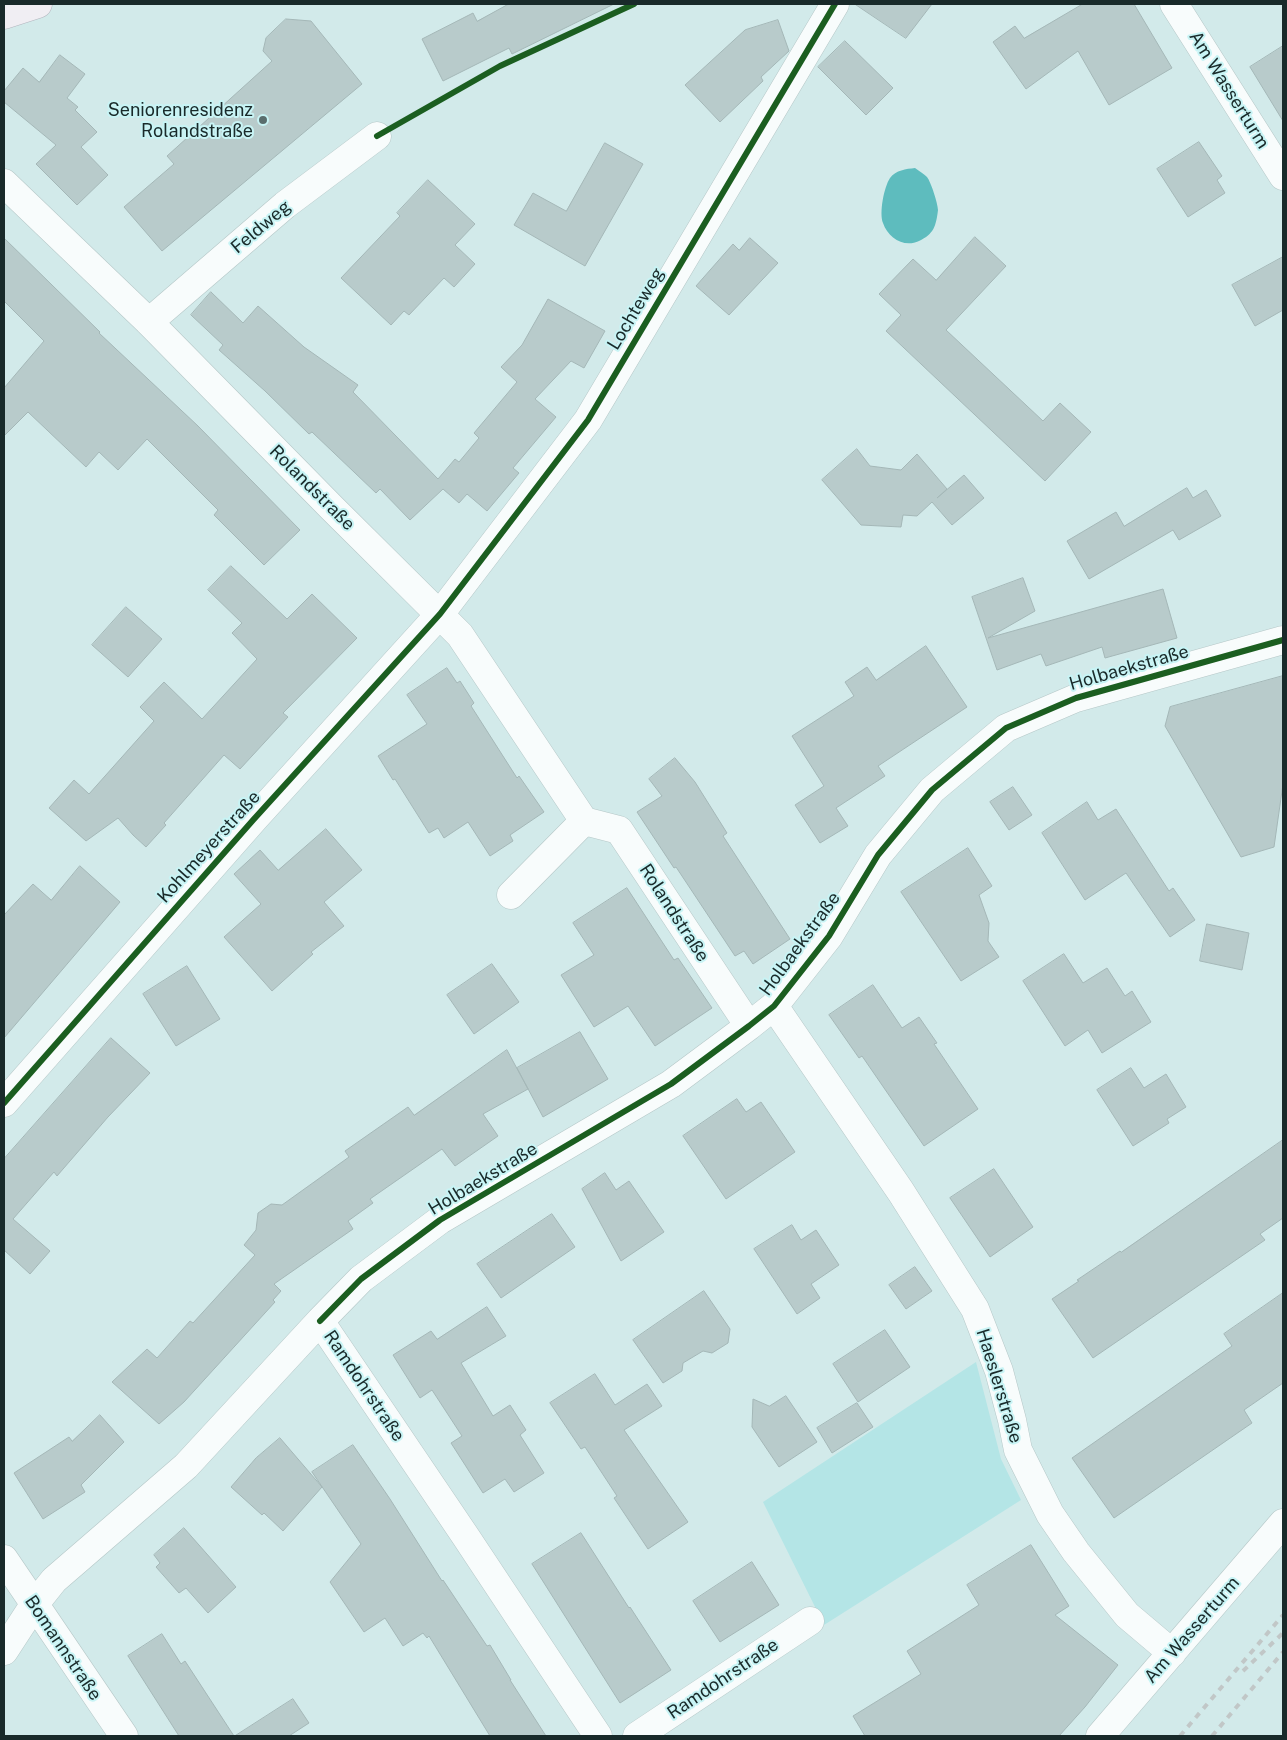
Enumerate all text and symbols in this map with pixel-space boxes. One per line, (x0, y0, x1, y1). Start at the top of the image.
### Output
street label: Am Wasserturm (1184, 27, 1274, 153)
place label: Seniorenresidenz Rolandstraße (108, 99, 253, 142)
marker: Seniorenresidenz Rolandstraße (257, 114, 269, 126)
street label: Feldweg (227, 196, 295, 258)
street label: Lochteweg (603, 264, 669, 354)
street label: Rolandstraße (265, 441, 359, 535)
street label: Holbaekstraße (1067, 641, 1191, 695)
street label: Kohlmeyerstraße (153, 787, 265, 907)
street label: Rolandstraße (634, 860, 714, 966)
street label: Holbaekstraße (755, 888, 845, 1000)
street label: Holbaekstraße (425, 1138, 541, 1220)
street label: Ramdohrstraße (319, 1326, 409, 1446)
street label: Haeslerstraße (971, 1326, 1027, 1446)
street label: Am Wasserturm (1140, 1572, 1244, 1688)
street label: Bomannstraße (20, 1591, 106, 1705)
street label: Ramdohrstraße (663, 1634, 783, 1724)

